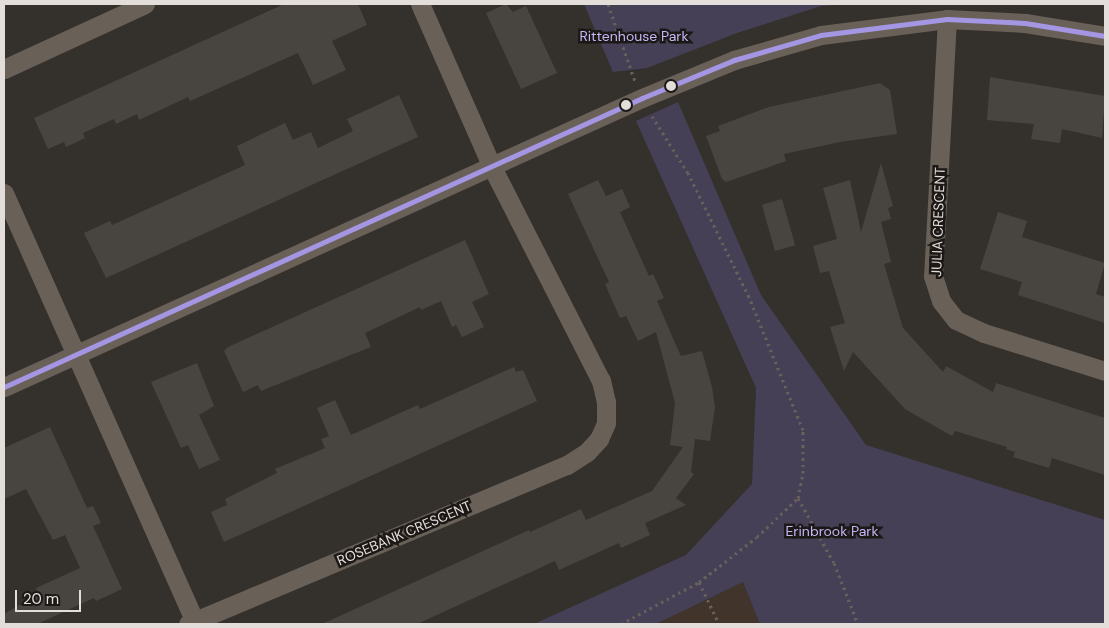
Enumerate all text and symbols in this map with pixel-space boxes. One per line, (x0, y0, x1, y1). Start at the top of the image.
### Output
park label: Rittenhouse Park (579, 28, 689, 44)
unlabelled marker (666, 81, 676, 91)
unlabelled marker (621, 100, 631, 110)
street label: JULIA CRESCENT (928, 167, 948, 277)
street label: ROSEBANK CRESCENT (334, 497, 474, 569)
park label: Erinbrook Park (785, 523, 879, 539)
scale bar (18, 580, 84, 612)
text: 20 m (23, 589, 59, 609)

